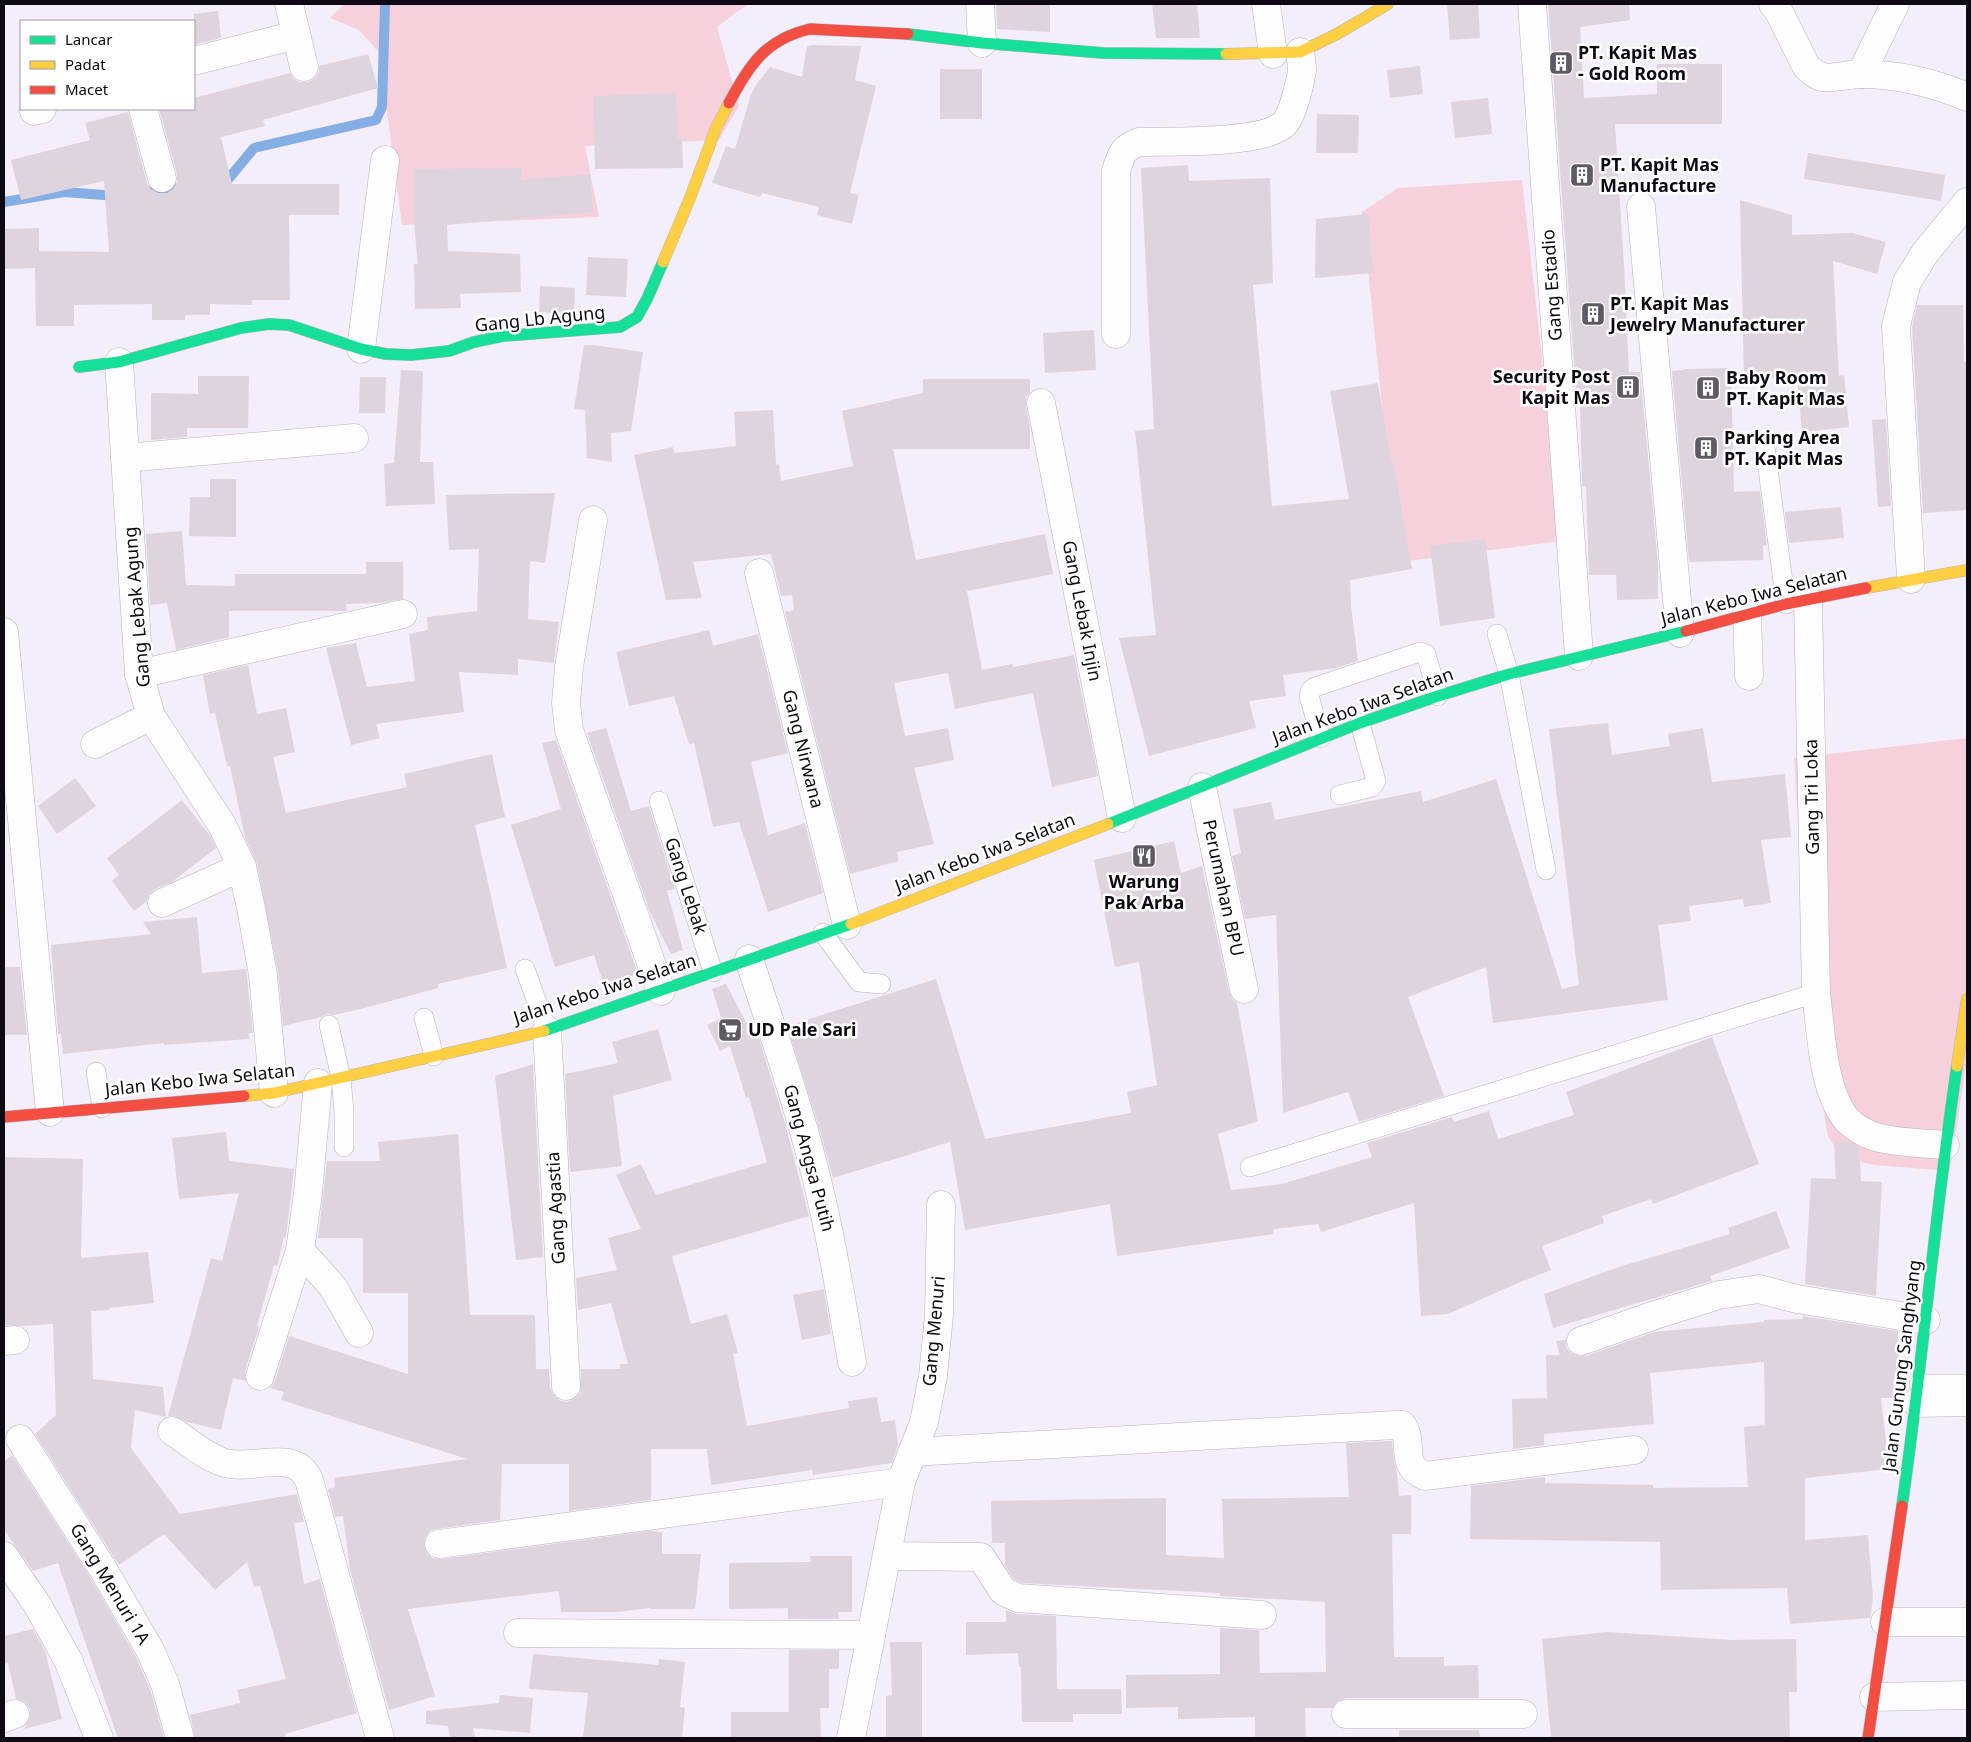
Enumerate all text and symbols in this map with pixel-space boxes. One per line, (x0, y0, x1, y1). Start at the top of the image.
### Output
legend (20, 20, 195, 110)
text: Lancar (65, 29, 112, 49)
place label: PT. Kapit Mas - Gold Room (1578, 40, 1697, 85)
building icon: PT. Kapit Mas - Gold Room (1548, 50, 1574, 76)
text: Padat (65, 54, 106, 74)
text: Macet (65, 79, 109, 99)
place label: PT. Kapit Mas Manufacture (1600, 152, 1719, 197)
building icon: PT. Kapit Mas Manufacture (1569, 162, 1595, 188)
street label: Gang Estadio (1535, 228, 1567, 342)
place label: PT. Kapit Mas Jewelry Manufacturer (1608, 291, 1805, 336)
street label: Gang Lb Agung (473, 299, 606, 337)
building icon: PT. Kapit Mas Jewelry Manufacturer (1580, 301, 1606, 327)
place label: Security Post Kapit Mas (1493, 364, 1610, 409)
place label: Baby Room PT. Kapit Mas (1726, 365, 1845, 410)
building icon: Security Post Kapit Mas (1615, 374, 1641, 400)
building icon: Baby Room PT. Kapit Mas (1695, 375, 1721, 401)
place label: Parking Area PT. Kapit Mas (1724, 425, 1843, 470)
building icon: Parking Area PT. Kapit Mas (1693, 435, 1719, 461)
street label: Gang Lebak Agung (117, 526, 155, 688)
street label: Gang Lebak Injin (1058, 538, 1108, 683)
street label: Jalan Kebo Iwa Selatan (1656, 560, 1849, 630)
street label: Jalan Kebo Iwa Selatan (1267, 661, 1457, 750)
street label: Gang Nirwana (778, 687, 830, 811)
street label: Gang Tri Loka (1798, 739, 1824, 855)
street label: Jalan Kebo Iwa Selatan (889, 807, 1078, 898)
street label: Perumahan BPU (1198, 817, 1250, 958)
street label: Gang Lebak (660, 834, 714, 938)
restaurant icon: Warung Pak Arba (1131, 843, 1157, 869)
place label: Warung Pak Arba (1104, 869, 1184, 914)
street label: Jalan Kebo Iwa Selatan (508, 947, 699, 1030)
supermarket icon: UD Pale Sari (717, 1017, 743, 1043)
place label: UD Pale Sari (748, 1017, 856, 1041)
street label: Jalan Kebo Iwa Selatan (102, 1057, 296, 1101)
street label: Gang Angsa Putih (779, 1081, 841, 1234)
street label: Gang Agastia (540, 1151, 570, 1265)
street label: Jalan Gunung Sanghyang (1876, 1258, 1926, 1475)
street label: Gang Menuri (916, 1275, 950, 1387)
street label: Gang Menuri 1A (65, 1518, 157, 1649)

